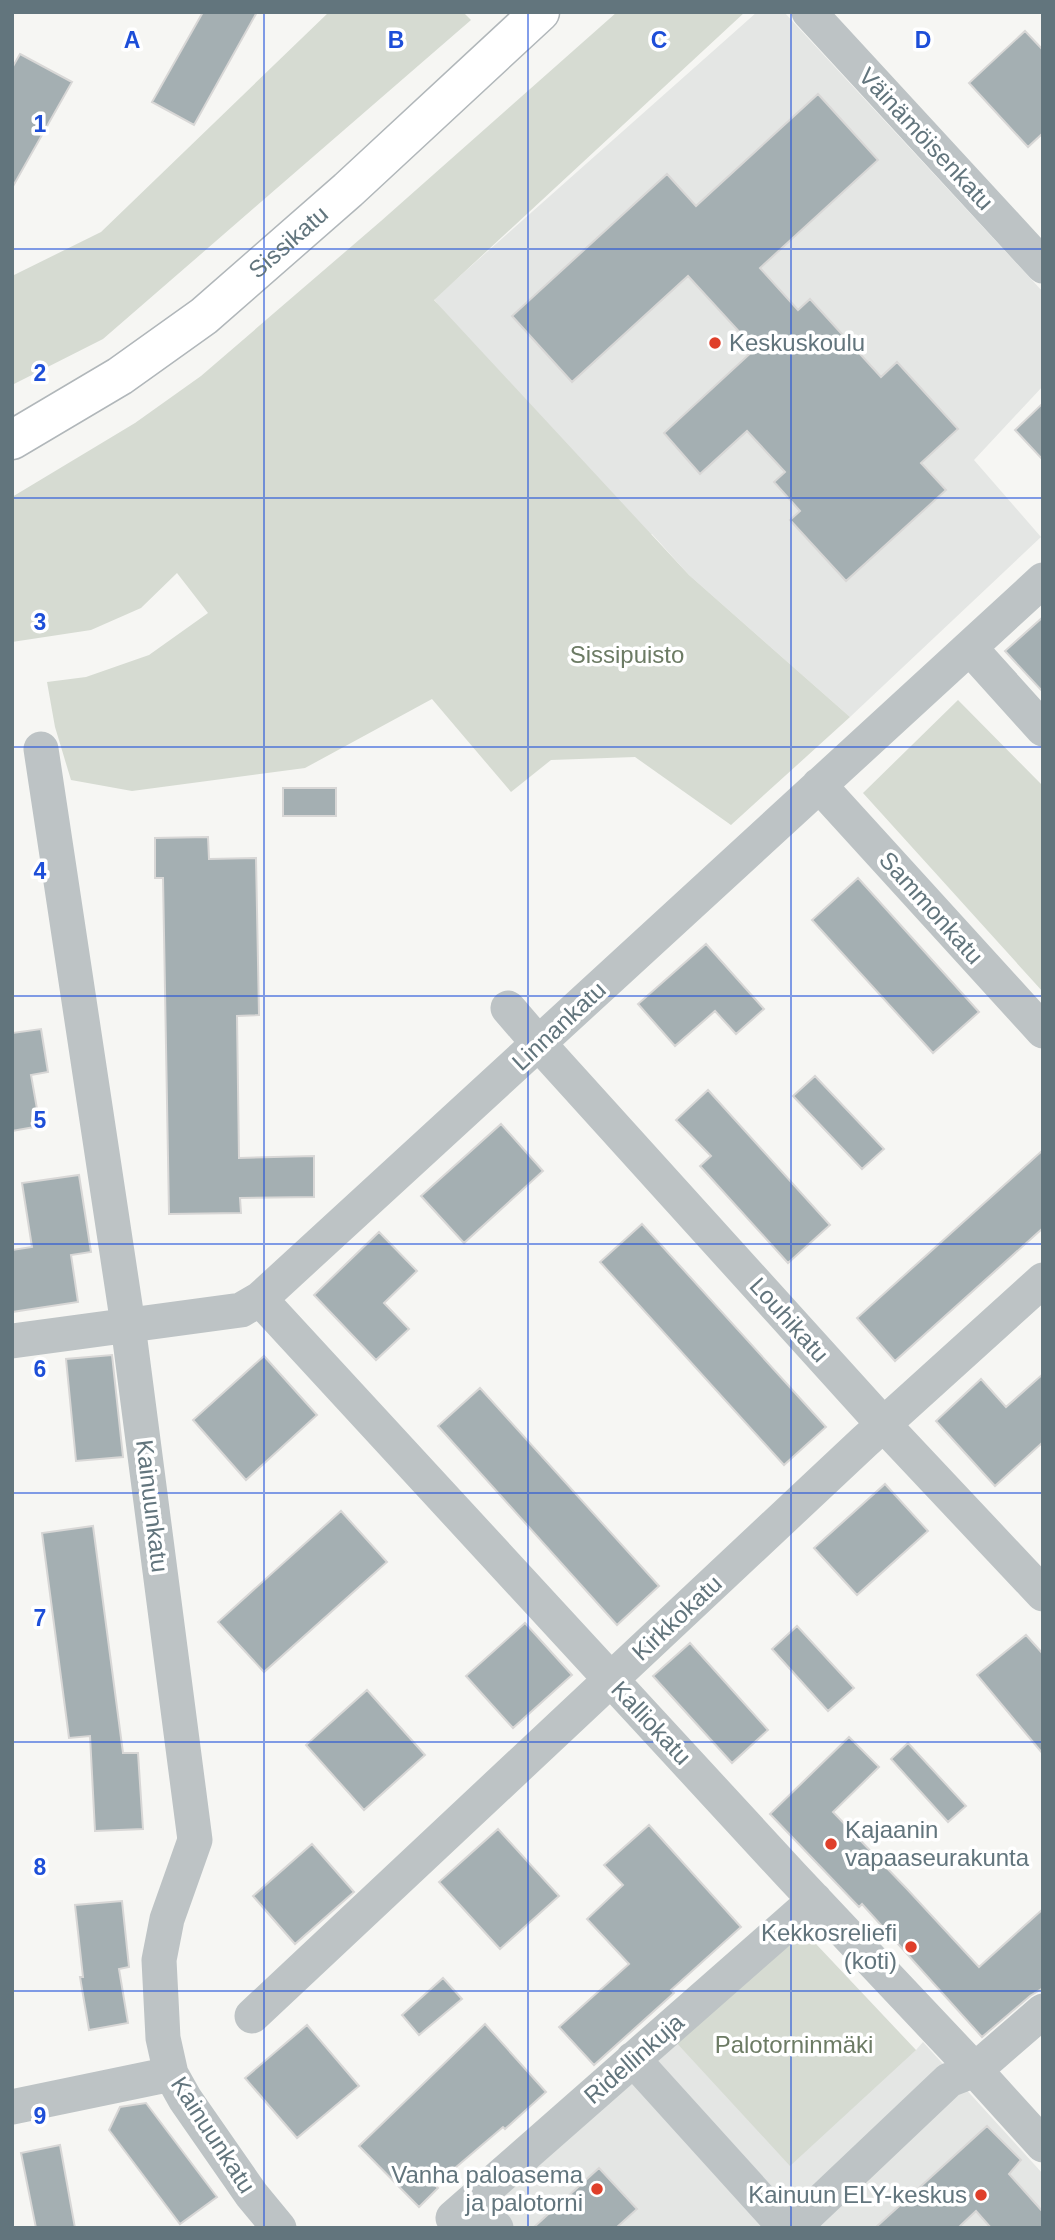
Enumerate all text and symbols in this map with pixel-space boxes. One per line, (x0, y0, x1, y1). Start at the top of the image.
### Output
text: A (124, 27, 140, 53)
text: B (388, 27, 404, 53)
text: C (651, 27, 667, 53)
text: D (915, 27, 931, 53)
street label: Väinämöisenkatu (854, 62, 999, 215)
text: 1 (34, 111, 47, 137)
street label: Sissikatu (243, 200, 333, 284)
place label: Keskuskoulu (729, 329, 865, 356)
marker: Keskuskoulu (707, 335, 723, 351)
text: 2 (34, 360, 46, 386)
text: 3 (34, 609, 46, 635)
park label: Sissipuisto (570, 641, 684, 668)
street label: Sammonkatu (874, 846, 989, 969)
text: 4 (34, 858, 47, 884)
street label: Linnankatu (507, 976, 611, 1076)
text: 5 (34, 1107, 47, 1133)
street label: Louhikatu (745, 1272, 834, 1367)
text: 6 (34, 1356, 46, 1382)
street label: Kainuunkatu (131, 1438, 174, 1574)
street label: Kirkkokatu (626, 1570, 727, 1666)
text: 7 (34, 1605, 46, 1631)
street label: Kalliokatu (606, 1675, 697, 1770)
place label: Kajaanin vapaaseurakunta (845, 1816, 1030, 1871)
marker: Kajaanin vapaaseurakunta (823, 1836, 839, 1852)
text: 8 (34, 1854, 47, 1880)
place label: Kekkosreliefi (koti) (761, 1919, 897, 1974)
marker: Kekkosreliefi (koti) (903, 1939, 919, 1955)
street label: Ridellinkuja (579, 2008, 689, 2109)
park label: Palotorninmäki (715, 2031, 873, 2058)
street label: Kainuunkatu (166, 2071, 261, 2198)
text: 9 (34, 2103, 46, 2129)
place label: Vanha paloasema ja palotorni (391, 2161, 584, 2216)
marker: Vanha paloasema ja palotorni (589, 2181, 605, 2197)
place label: Kainuun ELY-keskus (748, 2181, 967, 2208)
marker: Kainuun ELY-keskus (973, 2187, 989, 2203)

